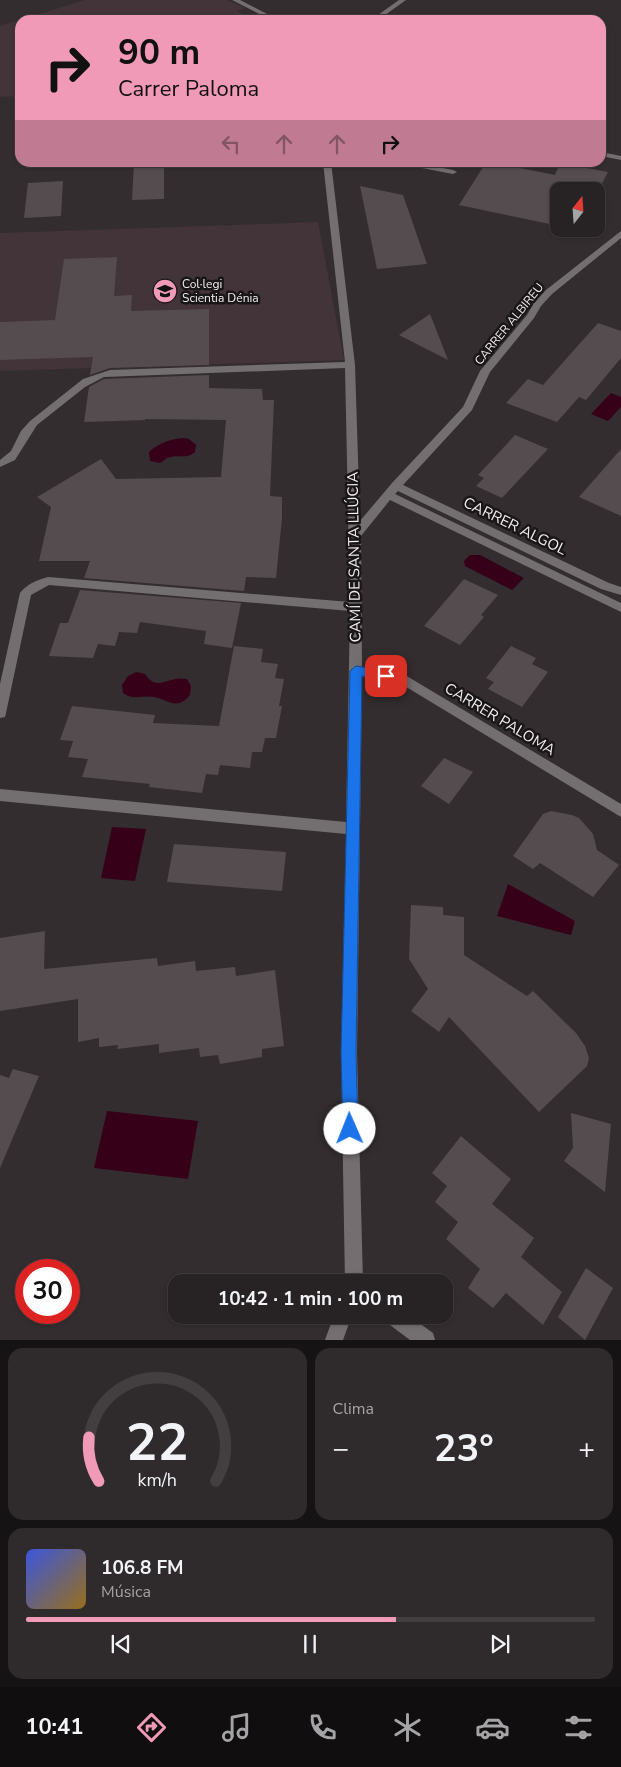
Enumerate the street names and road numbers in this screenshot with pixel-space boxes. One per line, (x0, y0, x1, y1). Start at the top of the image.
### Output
street label: CARRER ALBIREU (471, 280, 547, 368)
street label: CAMÍ DE SANTA LLÚCIA (342, 471, 365, 642)
street label: CARRER ALGOL (460, 492, 570, 560)
street label: CARRER PALOMA (441, 678, 559, 760)

